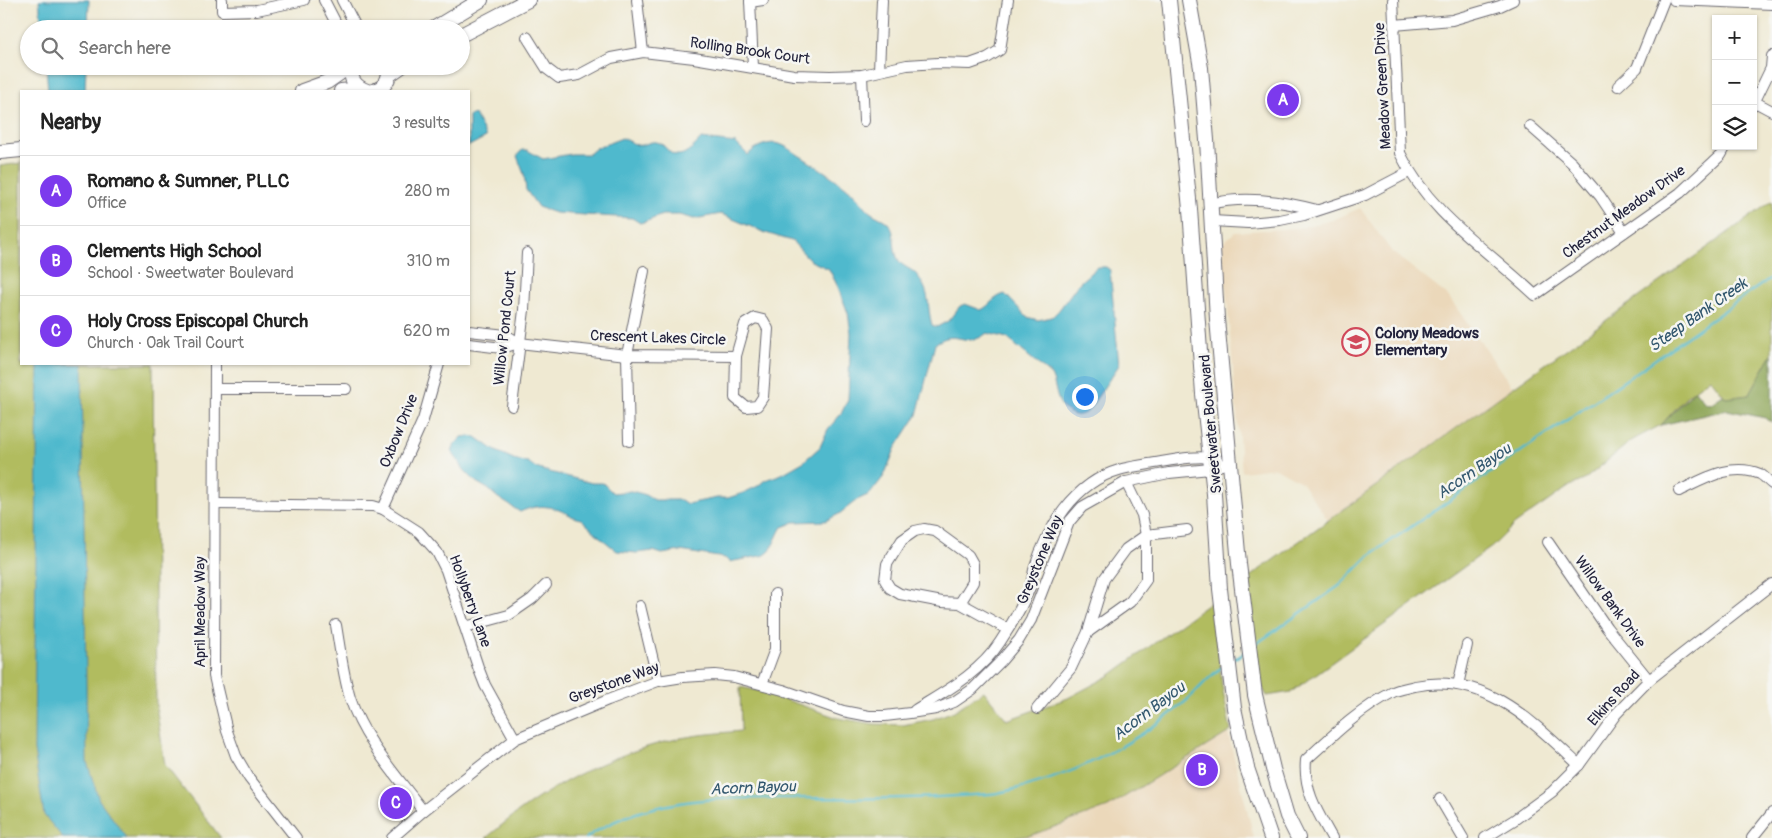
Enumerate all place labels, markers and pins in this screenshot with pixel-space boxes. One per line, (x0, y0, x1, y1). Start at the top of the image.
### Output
pin: A (1267, 81, 1299, 119)
place label: Colony Meadows Elementary (1375, 324, 1479, 360)
school or university icon: Colony Meadows Elementary (1341, 327, 1371, 357)
pin: B (1186, 751, 1218, 789)
pin: C (380, 784, 412, 822)

